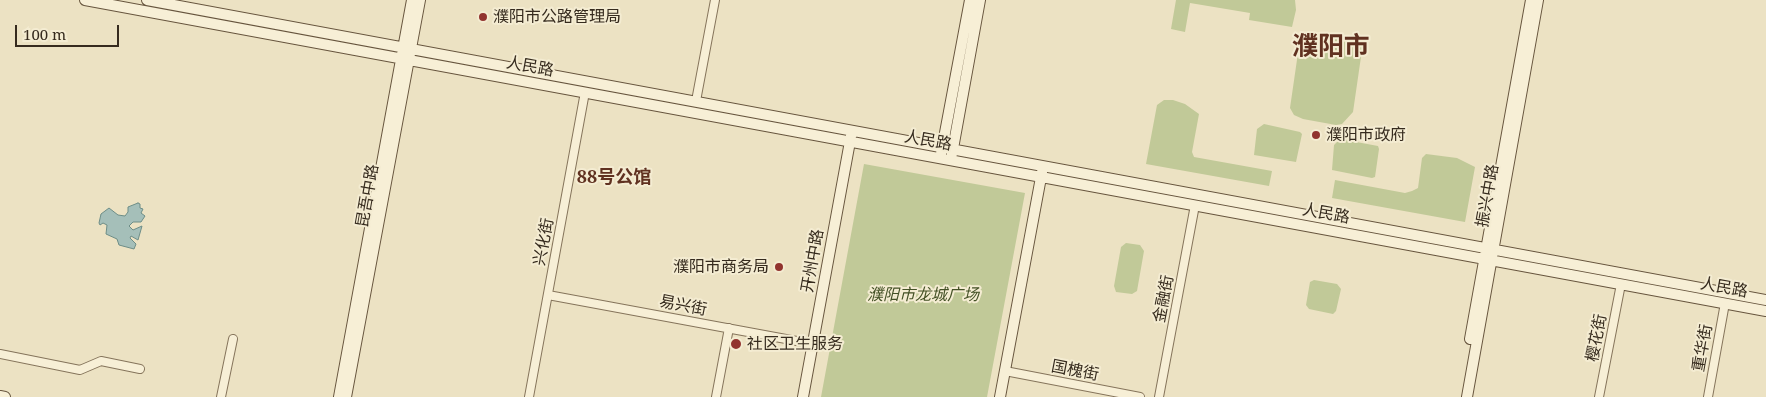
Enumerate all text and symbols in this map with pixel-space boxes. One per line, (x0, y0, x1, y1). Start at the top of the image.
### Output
place label: 濮阳市公路管理局 (493, 7, 621, 27)
marker: 濮阳市公路管理局 (477, 11, 489, 23)
scale bar (18, 15, 121, 47)
text: 100 m (23, 24, 66, 44)
district label: 濮阳市 (1292, 32, 1370, 64)
street label: 人民路 (505, 53, 555, 81)
place label: 濮阳市政府 (1326, 125, 1406, 145)
street label: 人民路 (903, 127, 953, 155)
marker: 濮阳市政府 (1310, 129, 1322, 141)
street label: 昆吾中路 (353, 163, 383, 229)
street label: 振兴中路 (1473, 163, 1503, 229)
district label: 88号公馆 (577, 167, 651, 189)
street label: 人民路 (1301, 200, 1351, 228)
street label: 兴化街 (530, 217, 558, 267)
street label: 开州中路 (798, 228, 828, 294)
place label: 濮阳市商务局 (673, 257, 769, 277)
marker: 濮阳市商务局 (773, 261, 785, 273)
street label: 金融街 (1150, 274, 1178, 324)
street label: 人民路 (1699, 274, 1749, 302)
park label: 濮阳市龙城广场 (867, 285, 979, 305)
street label: 易兴街 (658, 292, 708, 320)
street label: 樱花街 (1583, 313, 1611, 363)
street label: 重华街 (1689, 323, 1717, 373)
place label: 社区卫生服务 (747, 334, 843, 354)
marker: 社区卫生服务 (729, 337, 743, 351)
street label: 国槐街 (1050, 357, 1100, 385)

